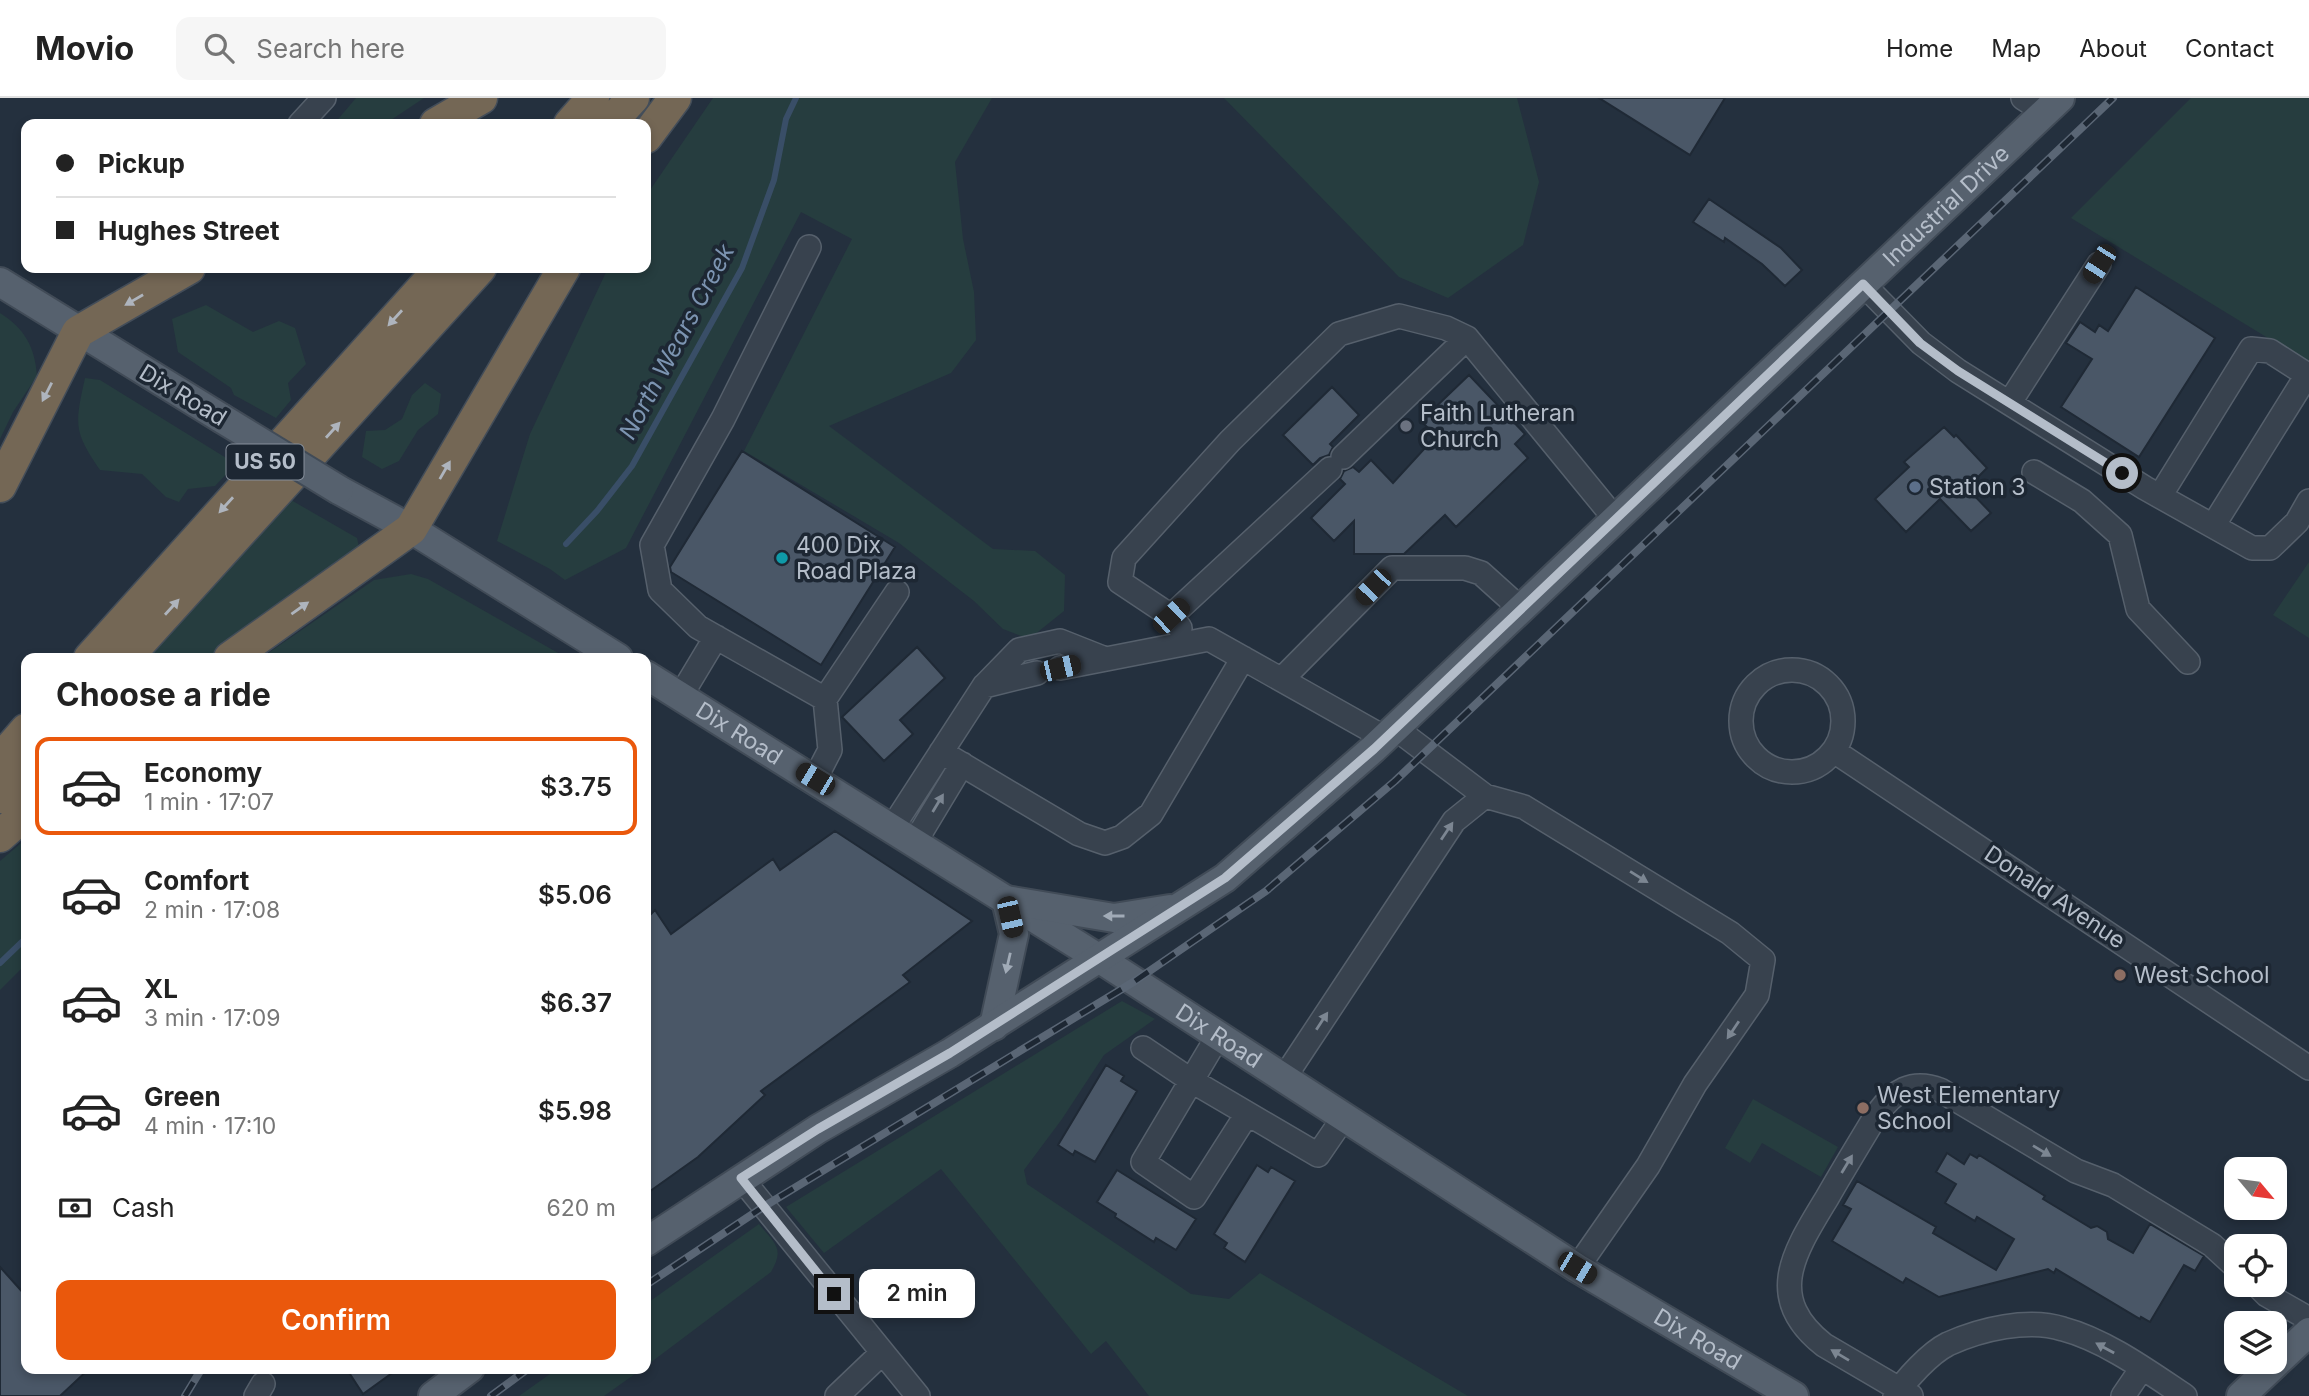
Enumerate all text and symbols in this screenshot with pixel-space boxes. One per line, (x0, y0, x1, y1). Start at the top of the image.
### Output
search box (176, 17, 666, 80)
text: Movio (35, 28, 134, 68)
icon: search (200, 29, 238, 67)
text: Search here (256, 33, 405, 64)
text: Home (1886, 34, 1953, 63)
text: Map (1991, 34, 2041, 63)
text: About (2079, 34, 2147, 63)
text: Contact (2185, 34, 2274, 63)
street label: Industrial Drive (1877, 139, 2015, 272)
text: Pickup (98, 148, 185, 179)
text: Hughes Street (98, 215, 279, 246)
water label: North Wears Creek (613, 238, 741, 444)
car (2079, 241, 2120, 287)
one-way arrow (124, 294, 143, 306)
one-way arrow (388, 310, 403, 327)
street label: Dix Road (134, 358, 232, 432)
one-way arrow (42, 383, 54, 403)
place label: Faith Lutheran Church (1420, 399, 1575, 453)
marker: Faith Lutheran Church (1398, 418, 1414, 434)
one-way arrow (325, 421, 341, 439)
road number: US 50 (226, 444, 304, 480)
route start (2106, 457, 2138, 489)
one-way arrow (439, 461, 451, 480)
place label: Station 3 (1929, 473, 2025, 501)
marker: Station 3 (1907, 479, 1923, 495)
one-way arrow (218, 496, 234, 514)
place label: 400 Dix Road Plaza (796, 531, 917, 585)
marker: 400 Dix Road Plaza (774, 550, 790, 566)
car (1351, 565, 1396, 609)
car (1149, 594, 1194, 638)
one-way arrow (164, 599, 179, 616)
one-way arrow (291, 601, 309, 615)
car (1038, 653, 1083, 683)
text: Choose a ride (56, 675, 271, 714)
street label: Dix Road (691, 696, 788, 771)
icon: car (60, 755, 123, 818)
text: Economy (144, 757, 262, 788)
car (792, 759, 839, 799)
text: $3.75 (540, 771, 612, 802)
text: 1 min · 17:07 (144, 788, 274, 816)
one-way arrow (932, 794, 945, 813)
one-way arrow (1440, 821, 1453, 841)
street label: Donald Avenue (1979, 840, 2131, 954)
icon: car (60, 863, 123, 926)
text: Comfort (144, 865, 249, 896)
one-way arrow (1629, 870, 1649, 883)
text: $5.06 (538, 879, 612, 910)
car (996, 894, 1025, 940)
text: 2 min · 17:08 (144, 896, 280, 924)
one-way arrow (1103, 910, 1125, 922)
one-way arrow (1002, 952, 1013, 974)
place label: West School (2134, 961, 2270, 989)
marker: West School (2112, 967, 2128, 983)
icon: car (60, 971, 123, 1034)
text: XL (144, 973, 178, 1004)
text: $6.37 (540, 987, 612, 1018)
street label: Dix Road (1171, 998, 1267, 1074)
text: 3 min · 17:09 (144, 1004, 281, 1032)
one-way arrow (1315, 1011, 1328, 1031)
one-way arrow (1726, 1021, 1740, 1039)
icon: car (60, 1079, 123, 1142)
text: Green (144, 1081, 221, 1112)
place label: West Elementary School (1877, 1081, 2061, 1135)
text: $5.98 (538, 1095, 612, 1126)
marker: West Elementary School (1855, 1100, 1871, 1116)
text: 4 min · 17:10 (144, 1112, 276, 1140)
one-way arrow (2033, 1144, 2052, 1157)
one-way arrow (1841, 1154, 1854, 1173)
north arrow (2224, 1157, 2287, 1220)
map controls (2224, 1157, 2287, 1374)
icon: cash (56, 1189, 94, 1227)
text: Cash (112, 1192, 175, 1223)
text: 620 m (547, 1194, 616, 1222)
button: locate (2224, 1234, 2287, 1297)
car (1554, 1248, 1601, 1288)
callout: 2 min (858, 1270, 974, 1318)
route end (818, 1278, 850, 1310)
text: 2 min (887, 1279, 947, 1307)
button: Confirm (56, 1280, 616, 1360)
street label: Dix Road (1649, 1303, 1746, 1376)
button: layers (2224, 1311, 2287, 1374)
one-way arrow (2096, 1342, 2115, 1354)
one-way arrow (1831, 1348, 1850, 1361)

